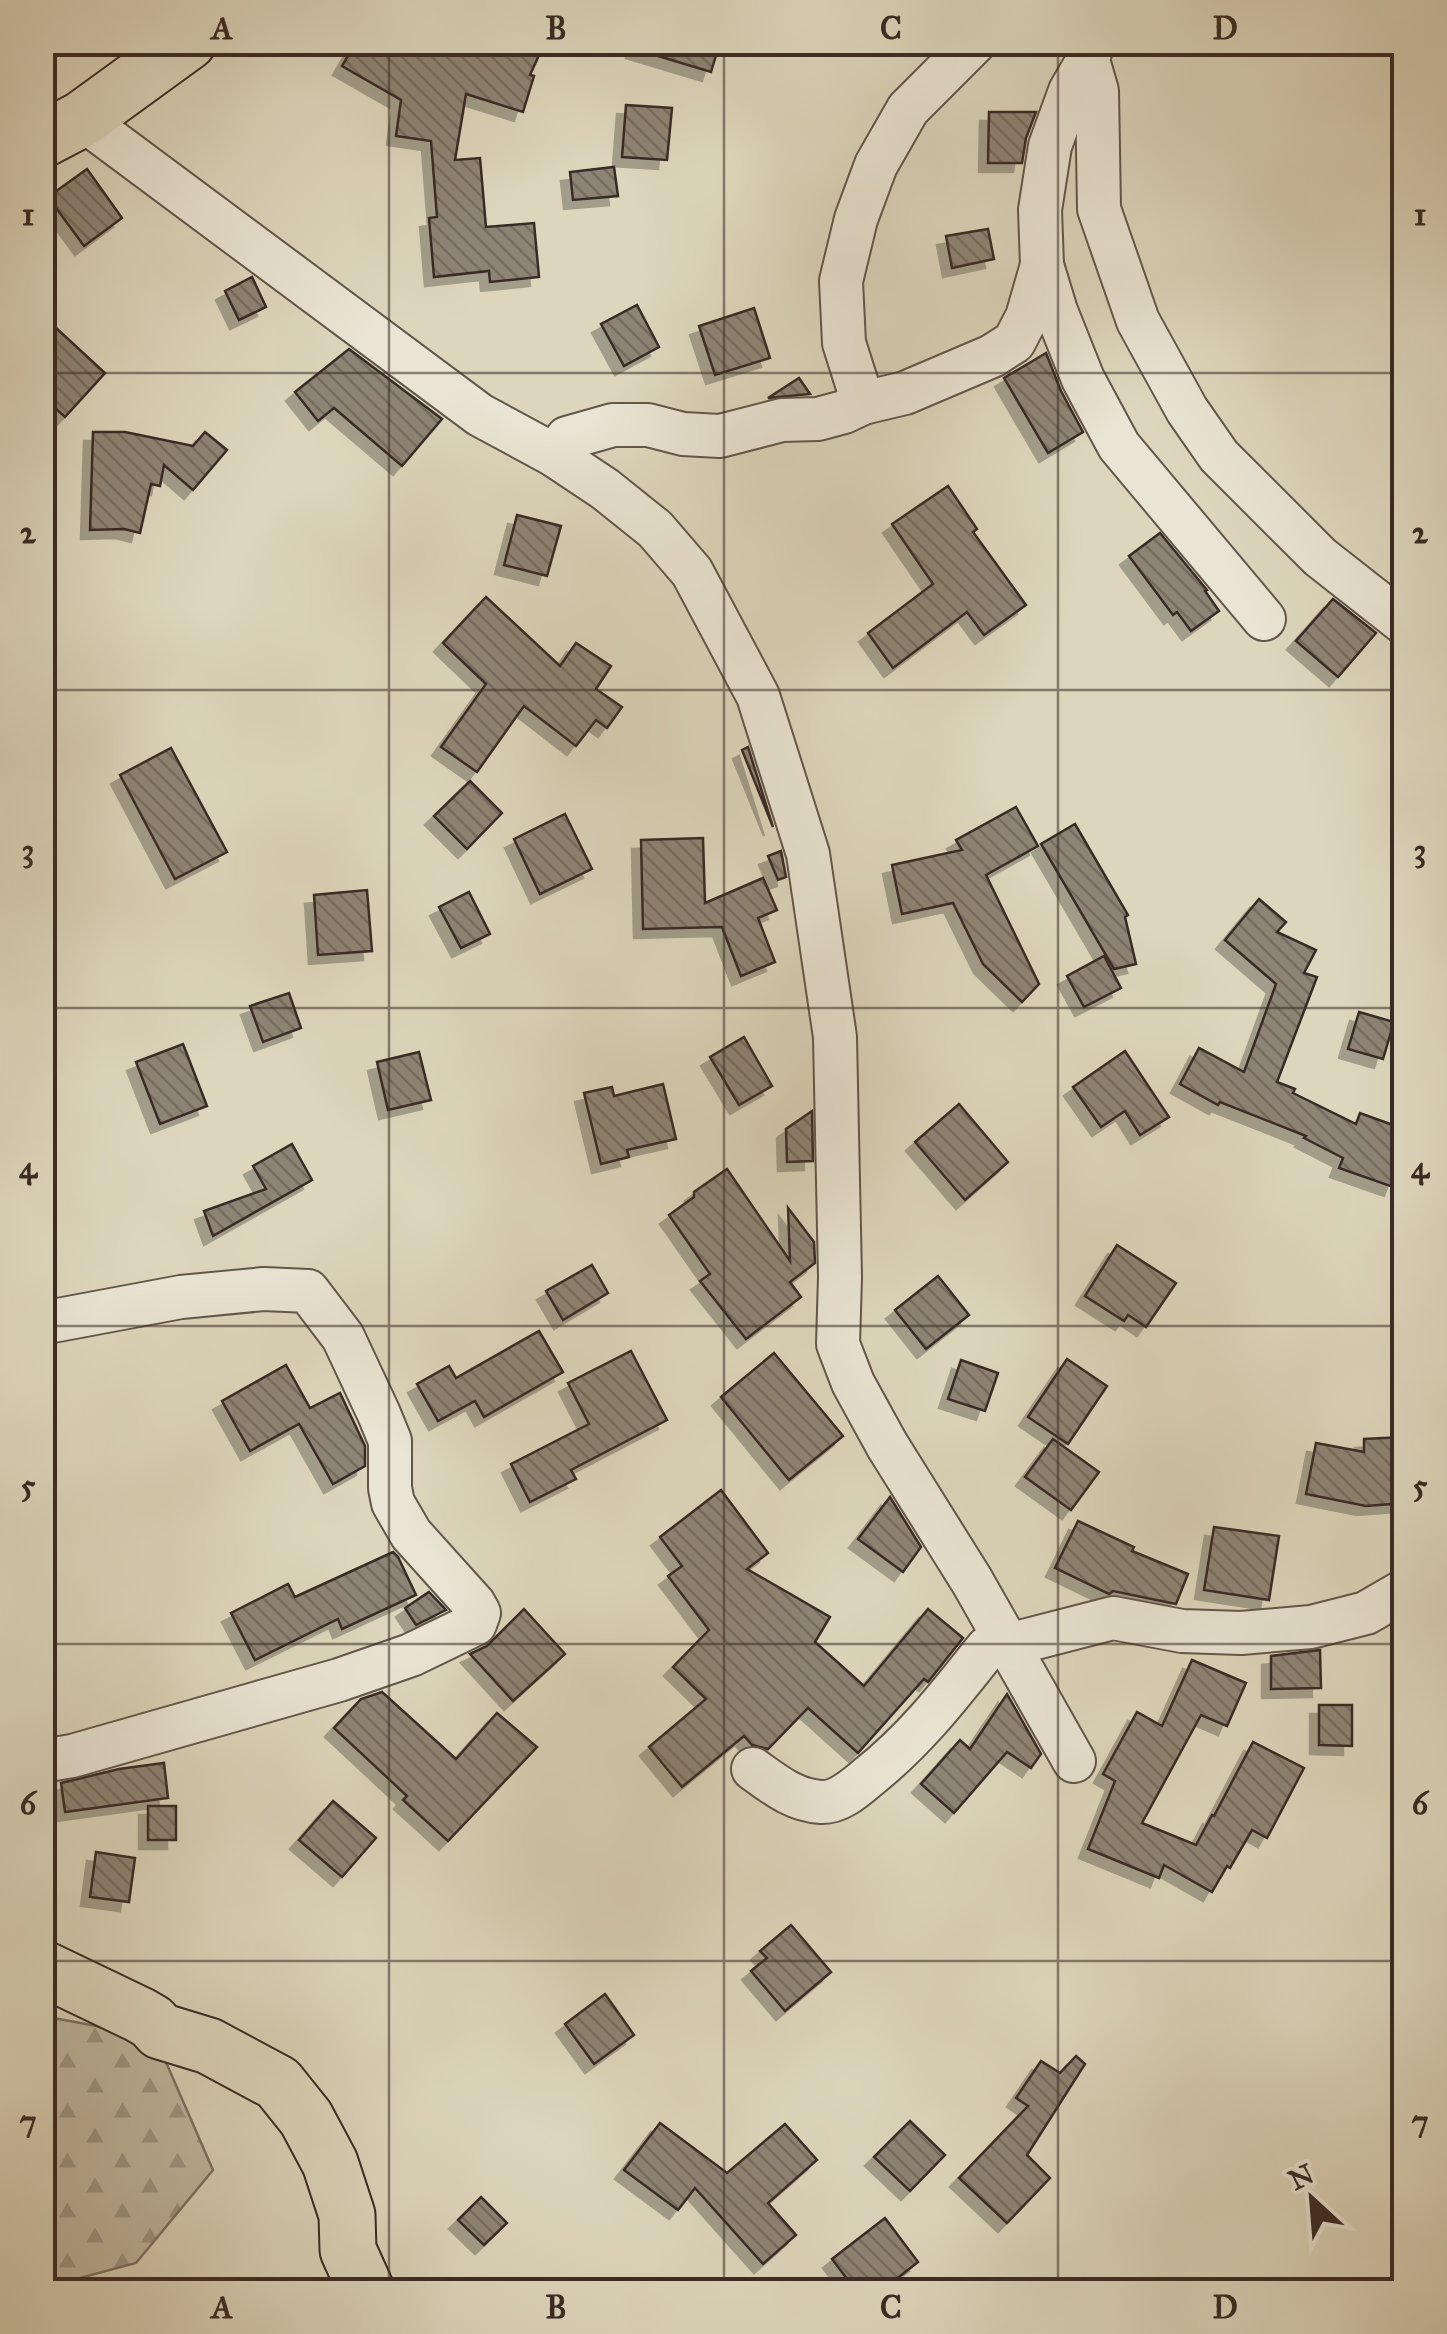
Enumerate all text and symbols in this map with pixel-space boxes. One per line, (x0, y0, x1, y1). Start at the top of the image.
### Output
text: A (209, 9, 233, 48)
text: B (545, 9, 567, 48)
text: C (880, 9, 902, 48)
text: D (1212, 9, 1238, 48)
text: 1 (22, 195, 35, 234)
text: 1 (1414, 195, 1427, 234)
text: 2 (20, 513, 37, 552)
text: 2 (1412, 513, 1429, 552)
text: 3 (22, 831, 34, 870)
text: 3 (1414, 831, 1426, 870)
text: 4 (19, 1148, 38, 1187)
text: 4 (1411, 1148, 1430, 1187)
text: 5 (21, 1466, 36, 1505)
text: 5 (1413, 1466, 1428, 1505)
text: 6 (20, 1784, 38, 1823)
text: 6 (1412, 1784, 1430, 1823)
text: 7 (19, 2102, 37, 2141)
text: 7 (1411, 2102, 1429, 2141)
north arrow (1262, 2149, 1362, 2249)
text: N (1283, 2156, 1320, 2198)
text: A (209, 2288, 233, 2327)
text: B (545, 2288, 567, 2327)
text: C (880, 2288, 902, 2327)
text: D (1212, 2288, 1238, 2327)

